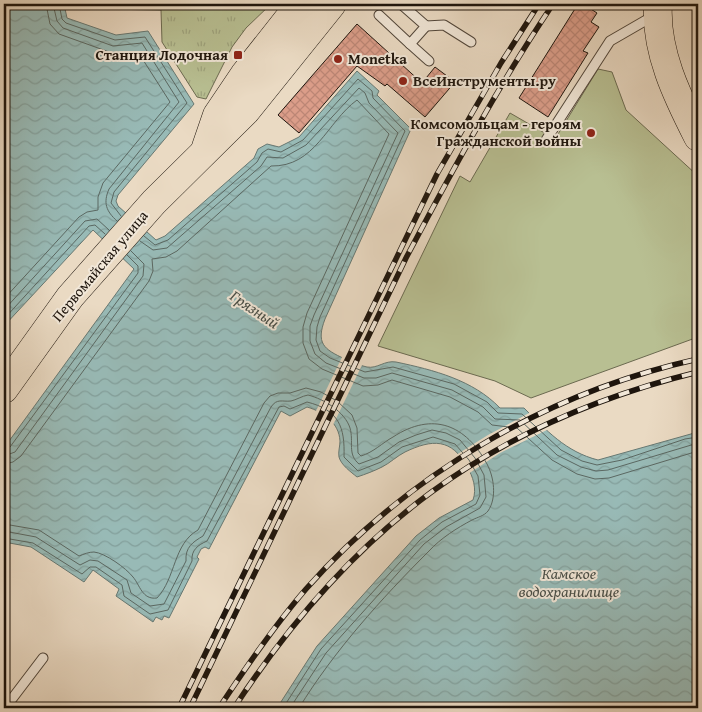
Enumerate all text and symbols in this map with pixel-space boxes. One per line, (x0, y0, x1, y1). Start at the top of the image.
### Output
place label: Станция Лодочная (95, 44, 228, 65)
place label: Monetka (348, 48, 407, 69)
marker: Станция Лодочная (232, 49, 244, 61)
marker: Monetka (332, 53, 344, 65)
place label: ВсеИнструменты.ру (413, 70, 556, 91)
marker: ВсеИнструменты.ру (397, 75, 409, 87)
place label: Комсомольцам - героям Гражданской войны (410, 113, 581, 151)
marker: Комсомольцам - героям Гражданской войны (585, 127, 597, 139)
street label: Первомайская улица (47, 205, 153, 326)
water label: Грязный (225, 283, 284, 334)
water label: Камское водохранилище (519, 561, 620, 603)

